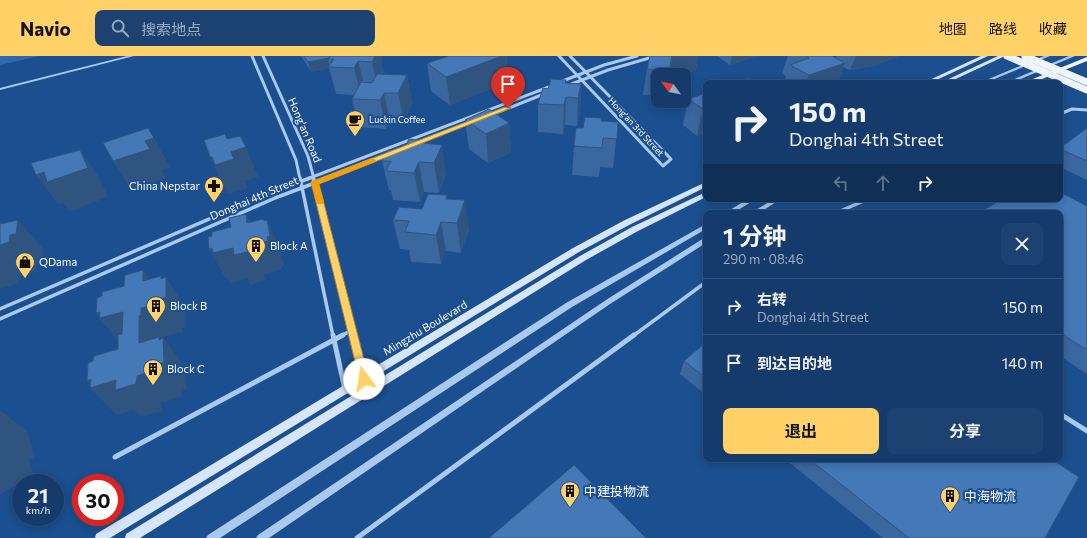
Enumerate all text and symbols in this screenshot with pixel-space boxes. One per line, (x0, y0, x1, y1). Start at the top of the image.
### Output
search box (95, 10, 375, 46)
text: Navio (20, 17, 71, 40)
icon: search (109, 17, 131, 39)
text: 搜索地点 (141, 20, 201, 38)
text: 地图 (939, 20, 967, 37)
text: 路线 (989, 20, 1017, 37)
text: 收藏 (1039, 20, 1067, 37)
pin (491, 67, 525, 108)
north arrow (651, 68, 691, 108)
map controls (651, 68, 691, 108)
icon: arrive (497, 73, 519, 95)
text: 150 m (789, 94, 866, 128)
street label: Hong'an Road (286, 95, 325, 164)
street label: Hong'an 3rd Street (606, 95, 667, 159)
icon: right (723, 96, 775, 148)
cafe icon: Luckin Coffee (344, 109, 366, 137)
place label: Luckin Coffee (369, 114, 426, 125)
text: Donghai 4th Street (789, 128, 944, 150)
icon: left (830, 172, 852, 194)
icon: ahead (872, 172, 894, 194)
icon: right (914, 172, 936, 194)
street label: Donghai 4th Street (208, 173, 300, 222)
pharmacy icon: China Nepstar (203, 175, 225, 203)
place label: China Nepstar (129, 179, 201, 192)
text: 1 分钟 (723, 221, 786, 250)
button: close (1001, 223, 1043, 265)
building icon: Block A (245, 235, 267, 263)
place label: Block A (270, 239, 308, 252)
shop icon: QDama (14, 251, 36, 279)
text: 290 m · 08:46 (723, 251, 804, 267)
place label: QDama (39, 255, 77, 268)
text: 右转 (757, 290, 787, 308)
building icon: Block B (145, 295, 167, 323)
icon: right (723, 296, 745, 318)
street label: Mingzhu Boulevard (380, 297, 469, 358)
text: 150 m (1002, 298, 1043, 316)
place label: Block B (170, 299, 207, 312)
text: Donghai 4th Street (757, 309, 869, 325)
icon: arrive (723, 352, 745, 374)
text: 到达目的地 (757, 354, 832, 372)
text: 140 m (1002, 354, 1043, 372)
building icon: Block C (142, 358, 164, 386)
position arrow (343, 358, 385, 400)
place label: Block C (167, 362, 205, 375)
button: 退出 (723, 408, 879, 454)
button: 分享 (887, 408, 1043, 454)
speed limit sign: 30 (72, 474, 124, 526)
building icon: 中建投物流 (559, 480, 581, 508)
text: 21 (28, 483, 48, 507)
place label: 中建投物流 (584, 483, 649, 499)
building icon: 中海物流 (939, 485, 961, 513)
place label: 中海物流 (964, 488, 1016, 504)
text: km/h (26, 504, 50, 516)

